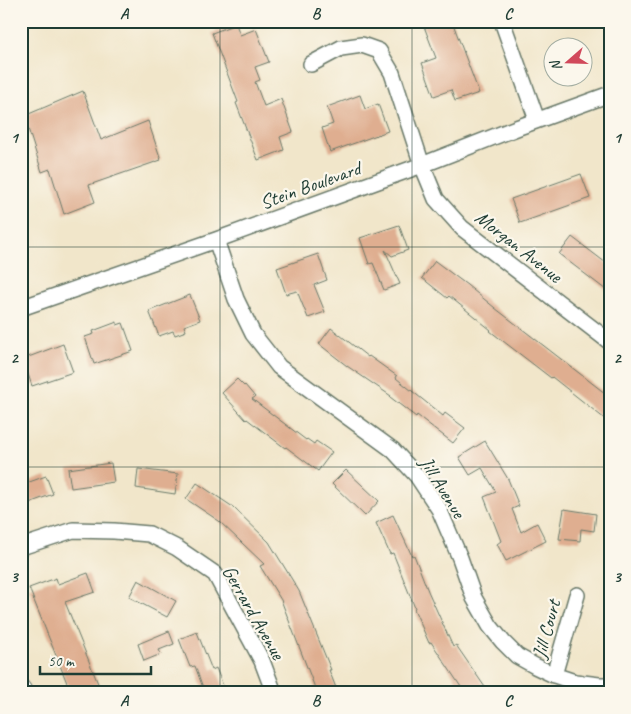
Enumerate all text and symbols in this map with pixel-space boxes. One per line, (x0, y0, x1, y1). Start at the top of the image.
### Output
text: A (120, 4, 130, 24)
text: B (312, 4, 322, 24)
text: C (504, 4, 514, 24)
north arrow (544, 38, 594, 88)
text: N (546, 57, 566, 73)
text: 1 (10, 128, 19, 148)
text: 1 (613, 128, 622, 148)
street label: Stein Boulevard (256, 155, 367, 215)
street label: Morgan Avenue (470, 205, 568, 289)
text: 2 (10, 348, 19, 368)
text: 2 (613, 348, 622, 368)
street label: Jill Avenue (413, 451, 472, 524)
street label: Gerrard Avenue (217, 561, 291, 665)
text: 3 (10, 567, 19, 587)
text: 3 (613, 567, 622, 587)
street label: Jill Court (526, 595, 567, 662)
scale bar (40, 644, 151, 676)
text: 50 m (48, 652, 75, 671)
text: A (120, 691, 130, 711)
text: B (312, 691, 322, 711)
text: C (504, 691, 514, 711)

